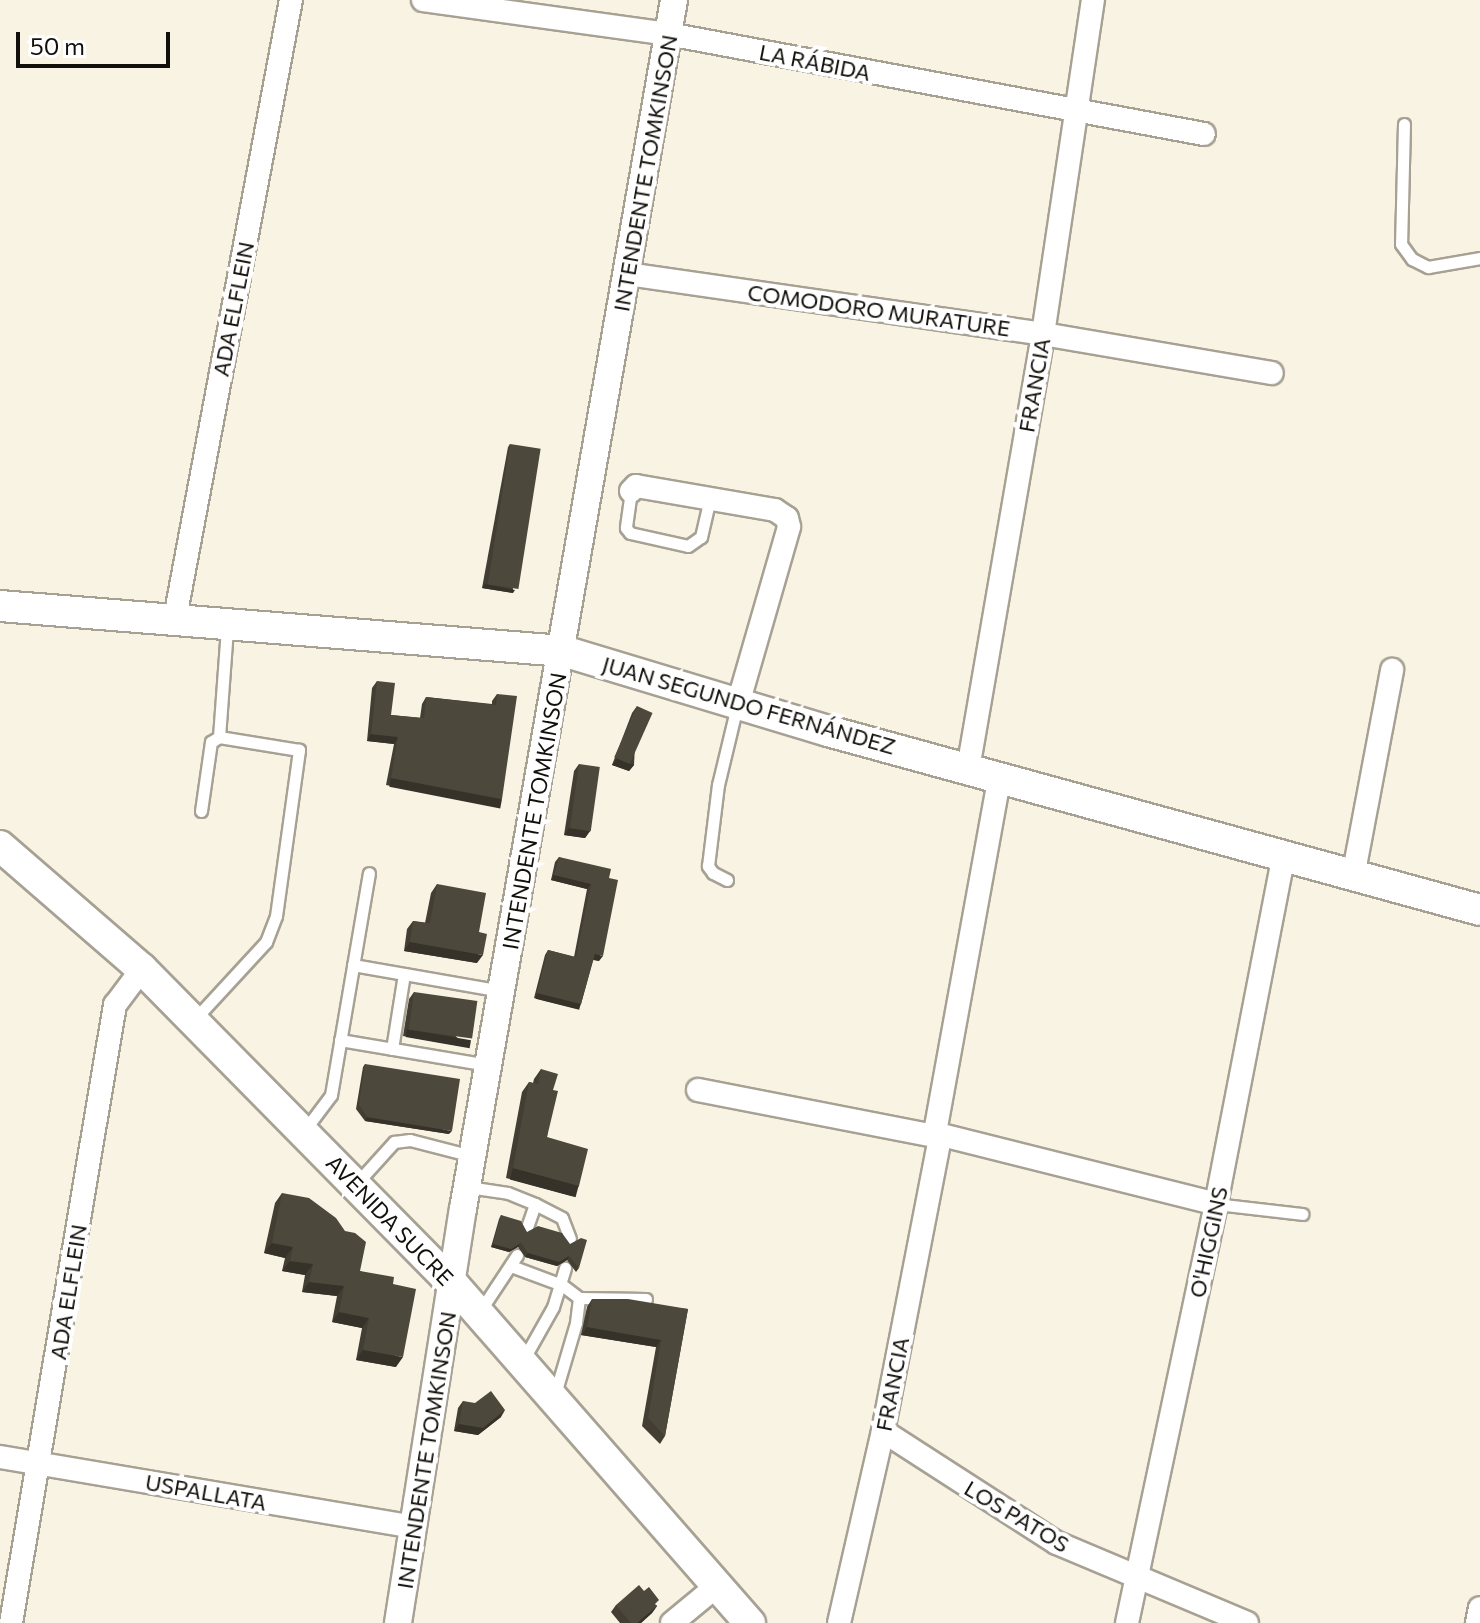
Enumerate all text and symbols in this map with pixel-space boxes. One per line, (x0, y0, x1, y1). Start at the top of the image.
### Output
scale bar (20, 16, 174, 66)
text: 50 m (30, 31, 85, 60)
street label: INTENDENTE TOMKINSON (608, 32, 682, 314)
street label: LA RÁBIDA (757, 38, 873, 86)
street label: ADA ELFLEIN (207, 239, 259, 379)
street label: COMODORO MURATURE (746, 278, 1012, 342)
street label: FRANCIA (1013, 336, 1055, 434)
street label: JUAN SEGUNDO FERNÁNDEZ (599, 650, 899, 760)
street label: INTENDENTE TOMKINSON (497, 670, 571, 952)
street label: AVENIDA SUCRE (321, 1149, 459, 1291)
street label: O'HIGGINS (1183, 1184, 1233, 1300)
street label: ADA ELFLEIN (44, 1222, 92, 1362)
street label: INTENDENTE TOMKINSON (391, 1309, 461, 1591)
street label: FRANCIA (870, 1335, 914, 1433)
street label: USPALLATA (143, 1468, 269, 1516)
street label: LOS PATOS (960, 1474, 1074, 1558)

